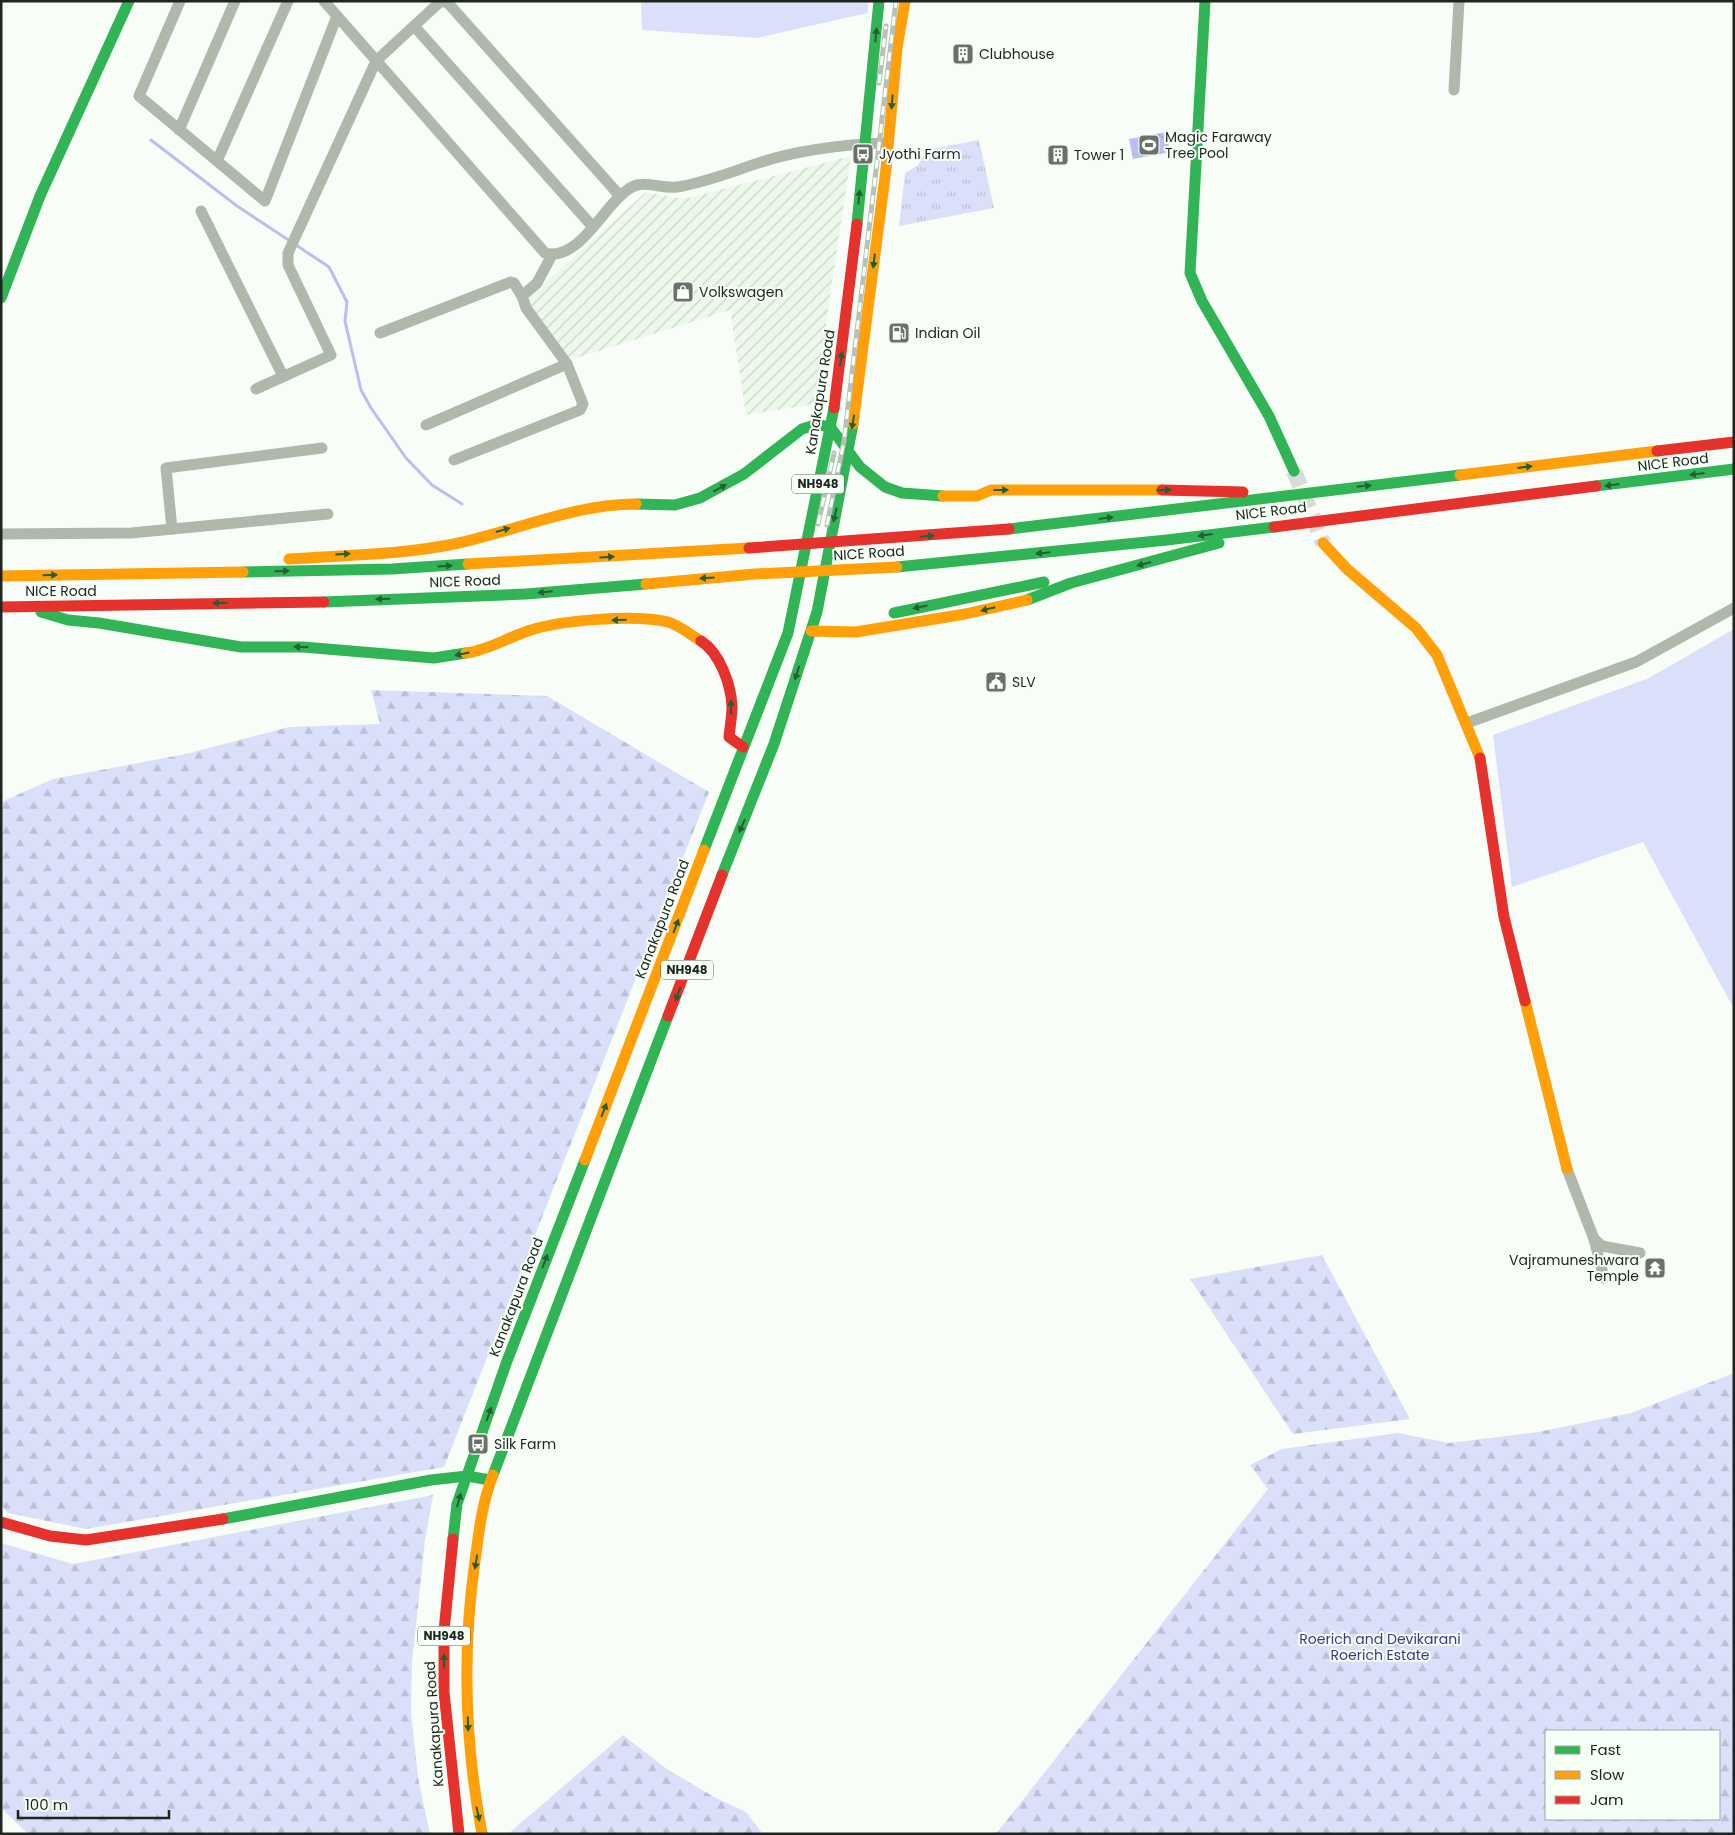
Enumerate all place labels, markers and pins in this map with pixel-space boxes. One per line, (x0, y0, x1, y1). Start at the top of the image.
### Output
building icon: Clubhouse (951, 42, 975, 66)
place label: Clubhouse (979, 44, 1055, 64)
place label: Magic Faraway Tree Pool (1165, 127, 1272, 163)
sports icon: Magic Faraway Tree Pool (1137, 133, 1161, 157)
bus stop icon: Jyothi Farm (851, 142, 875, 166)
building icon: Tower 1 (1046, 143, 1070, 167)
place label: Jyothi Farm (879, 144, 961, 164)
place label: Tower 1 (1074, 145, 1124, 165)
shop icon: Volkswagen (671, 280, 695, 304)
place label: Volkswagen (699, 282, 783, 302)
fuel station icon: Indian Oil (887, 321, 911, 345)
place label: Indian Oil (915, 323, 980, 343)
public building icon: SLV (984, 670, 1008, 694)
place label: SLV (1012, 672, 1036, 692)
place label: Vajramuneshwara Temple (1509, 1250, 1639, 1286)
temple icon: Vajramuneshwara Temple (1643, 1256, 1667, 1280)
bus stop icon: Silk Farm (466, 1432, 490, 1456)
place label: Silk Farm (494, 1434, 556, 1454)

